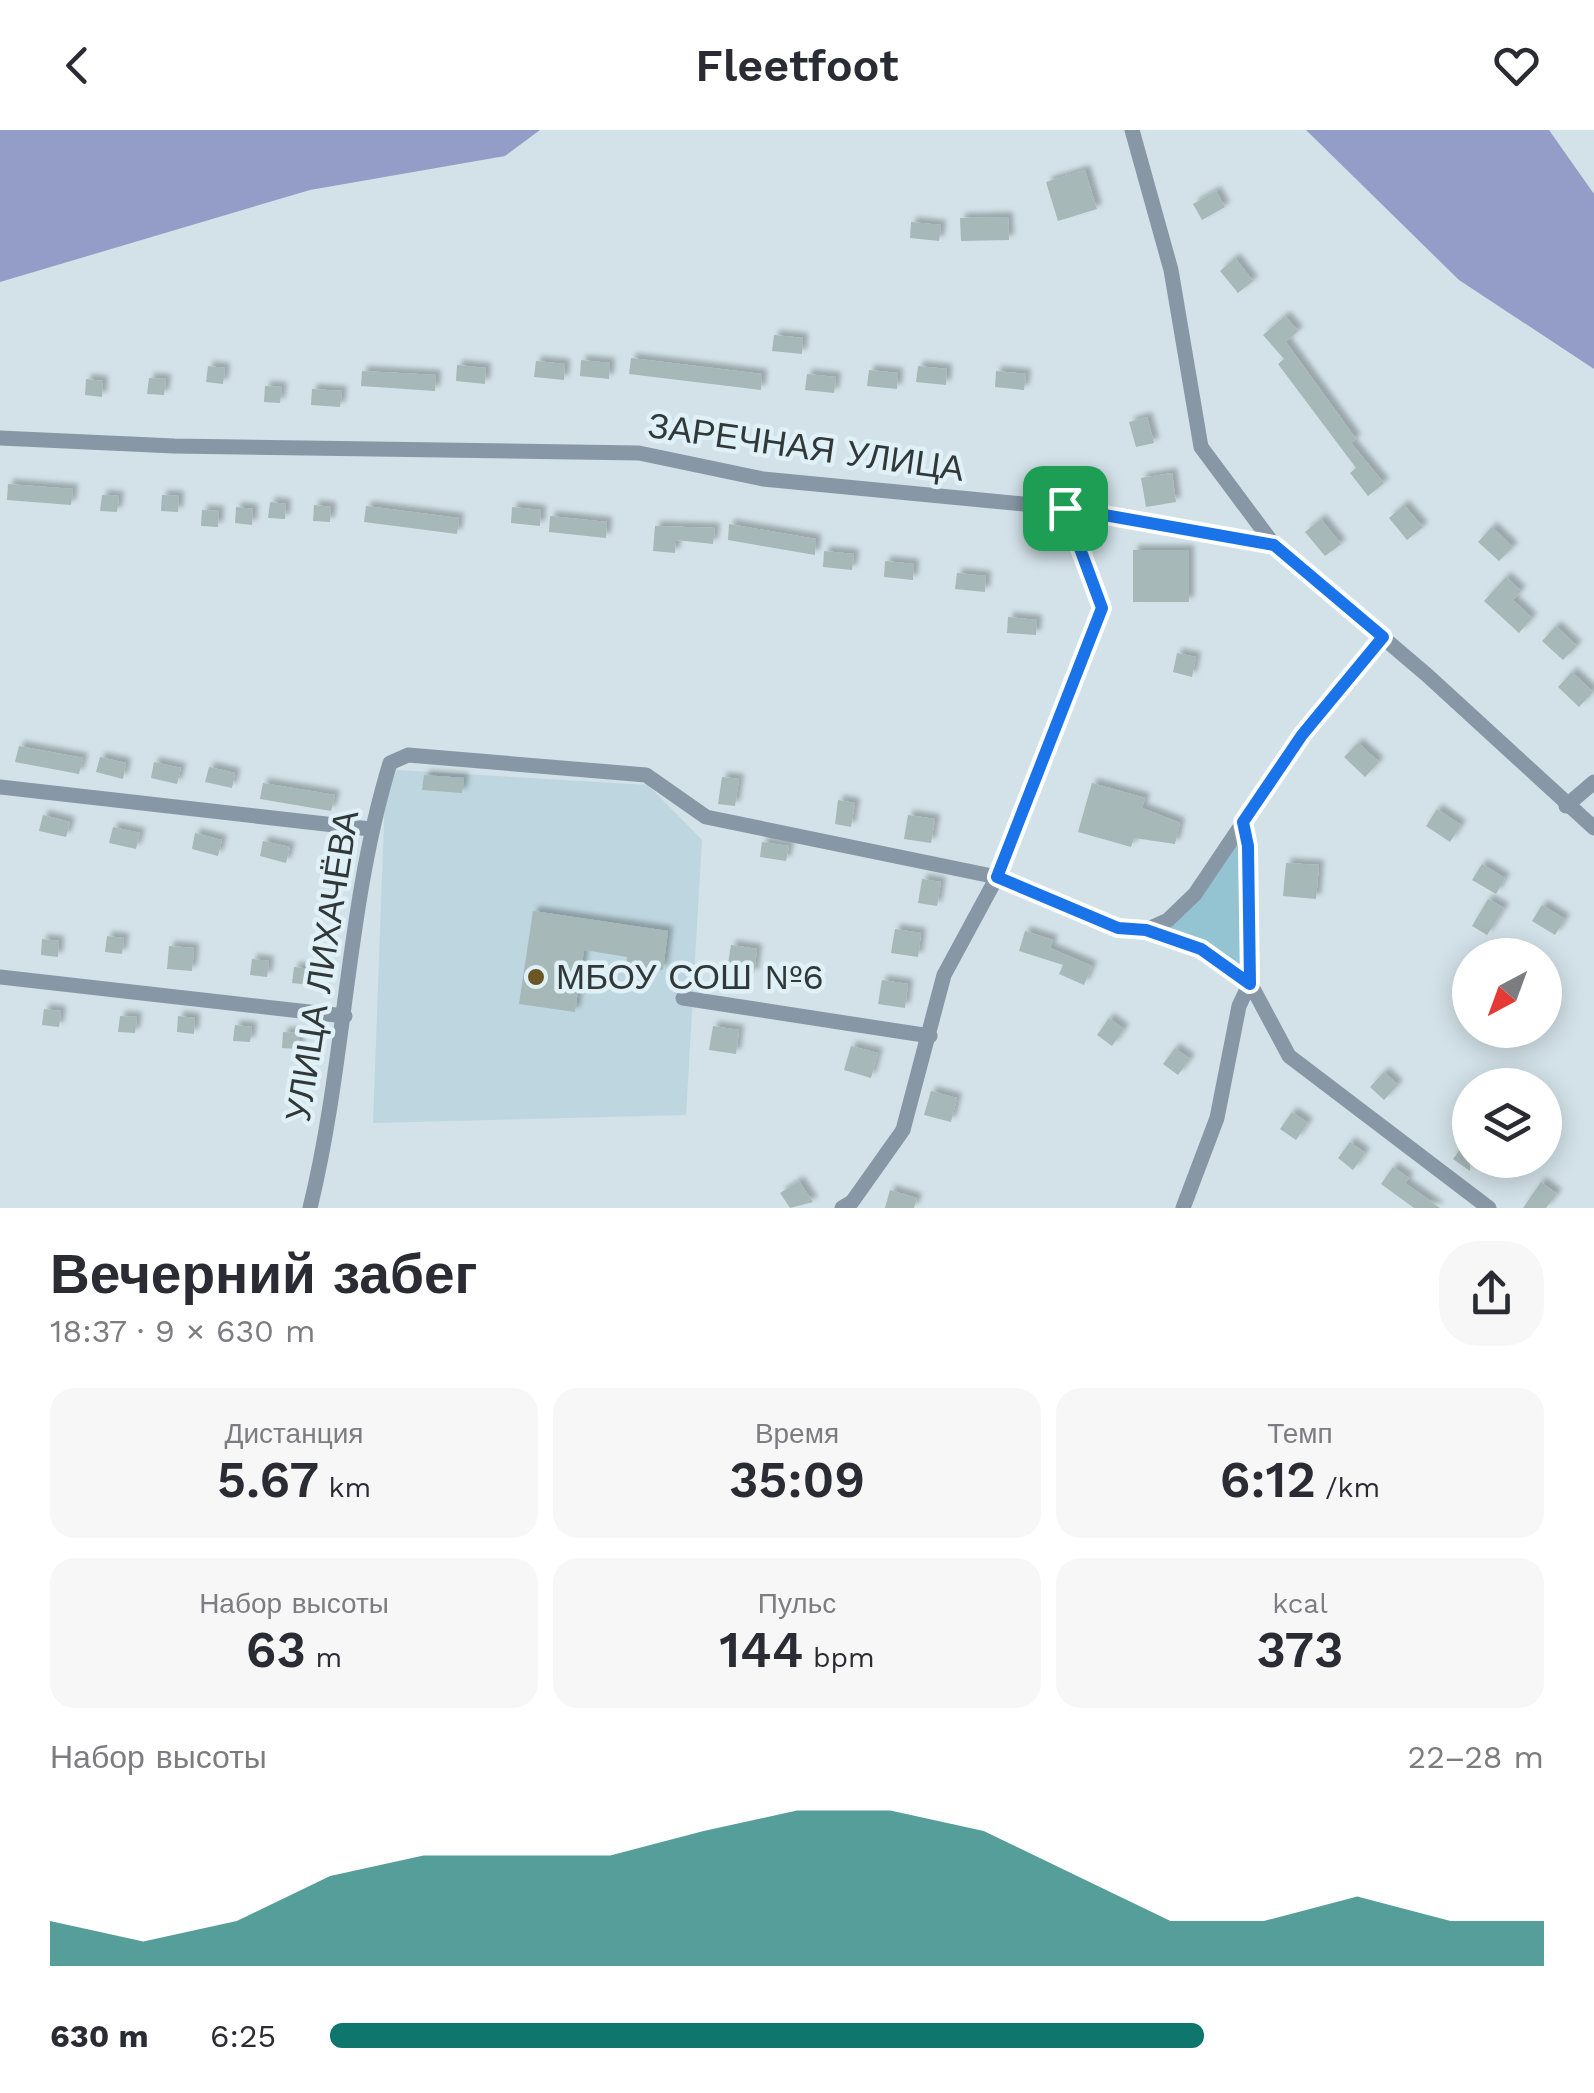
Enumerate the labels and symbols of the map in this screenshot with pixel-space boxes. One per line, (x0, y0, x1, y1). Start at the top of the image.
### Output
street label: ЗАРЕЧНАЯ УЛИЦА (645, 404, 967, 490)
pin (1023, 466, 1108, 551)
street label: УЛИЦА ЛИХАЧЁВА (277, 807, 367, 1125)
north arrow (1452, 938, 1562, 1048)
place label: МБОУ СОШ №6 (556, 956, 824, 998)
marker: МБОУ СОШ №6 (525, 966, 547, 988)

